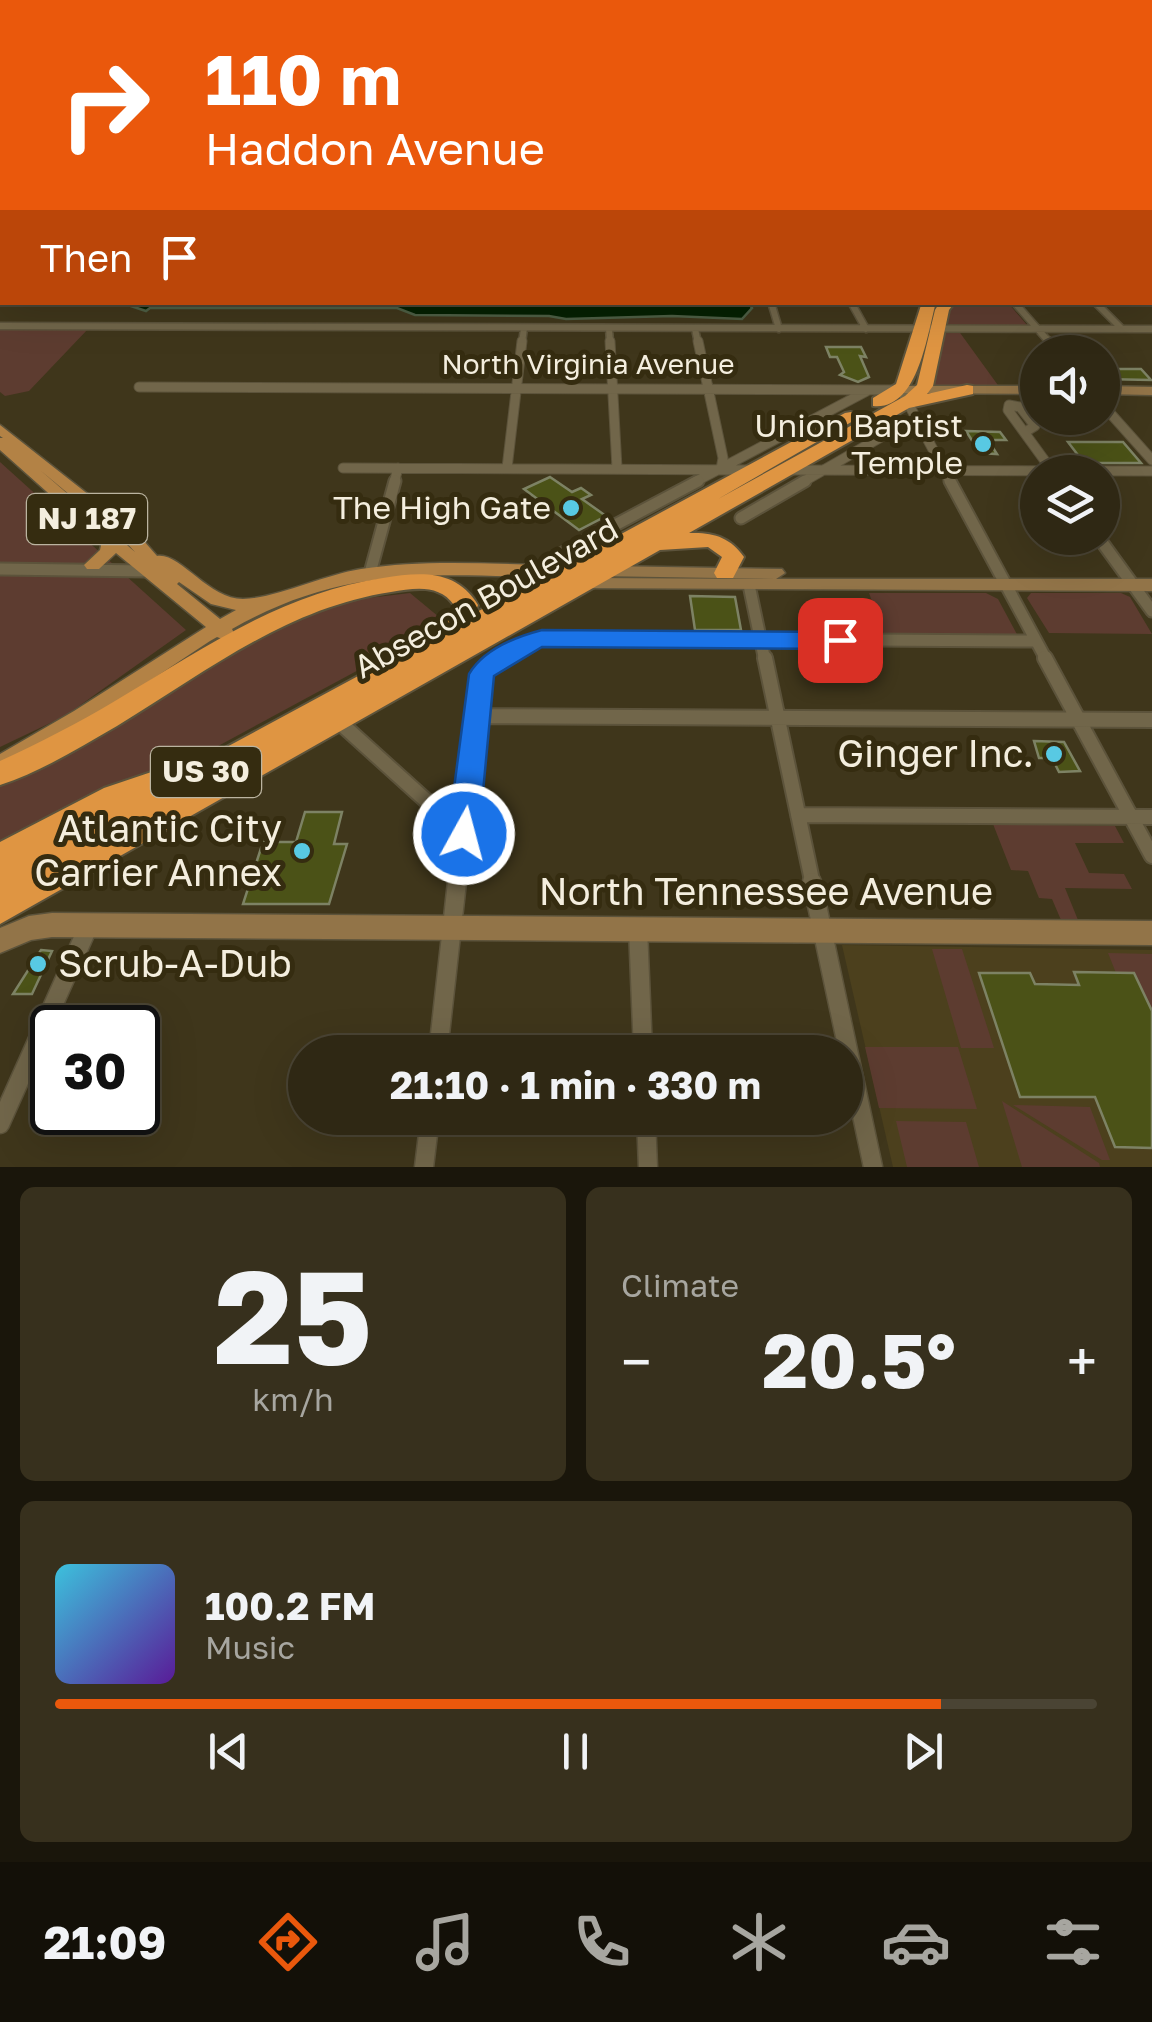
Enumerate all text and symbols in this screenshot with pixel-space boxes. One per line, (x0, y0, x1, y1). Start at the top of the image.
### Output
text: 110 m (205, 36, 401, 120)
icon: right (40, 40, 170, 170)
text: Haddon Avenue (205, 121, 545, 175)
icon: arrive (152, 230, 207, 285)
text: Then (40, 235, 132, 280)
map controls (1020, 335, 1120, 555)
button: sound (1020, 335, 1120, 435)
street label: North Virginia Avenue (442, 347, 735, 380)
place label: Union Baptist Temple (754, 406, 963, 481)
marker: Union Baptist Temple (972, 433, 994, 455)
button: layers (1020, 455, 1120, 555)
place label: The High Gate (333, 488, 551, 526)
road number: NJ 187 (27, 494, 147, 544)
marker: The High Gate (560, 497, 582, 519)
street label: Absecon Boulevard (347, 509, 624, 685)
pin (798, 598, 883, 683)
icon: arrive (813, 613, 868, 668)
place label: Ginger Inc. (837, 730, 1034, 775)
marker: Ginger Inc. (1043, 743, 1065, 765)
road number: US 30 (151, 747, 261, 797)
position arrow (412, 782, 516, 886)
place label: Atlantic City Carrier Annex (34, 805, 282, 894)
marker: Atlantic City Carrier Annex (291, 840, 313, 862)
street label: North Tennessee Avenue (539, 868, 993, 913)
place label: Scrub-A-Dub (58, 940, 292, 985)
marker: Scrub-A-Dub (27, 953, 49, 975)
speed limit sign: 30 (30, 1005, 160, 1135)
text: 21:10 · 1 min · 330 m (390, 1062, 761, 1107)
text: 25 (214, 1237, 372, 1393)
text: Climate (621, 1266, 739, 1304)
text: 20.5° (762, 1314, 956, 1405)
text: − (621, 1328, 651, 1394)
text: + (1067, 1328, 1097, 1394)
text: km/h (252, 1380, 334, 1418)
text: 100.2 FM (205, 1583, 375, 1628)
text: Music (205, 1628, 295, 1666)
icon: previous (201, 1724, 256, 1779)
icon: pause (548, 1724, 603, 1779)
icon: next (896, 1724, 951, 1779)
icon: directions (253, 1907, 323, 1977)
icon: music (410, 1907, 480, 1977)
icon: phone (567, 1907, 637, 1977)
icon: climate (724, 1907, 794, 1977)
icon: car (881, 1907, 951, 1977)
icon: filters (1038, 1907, 1108, 1977)
text: 21:09 (44, 1915, 166, 1969)

